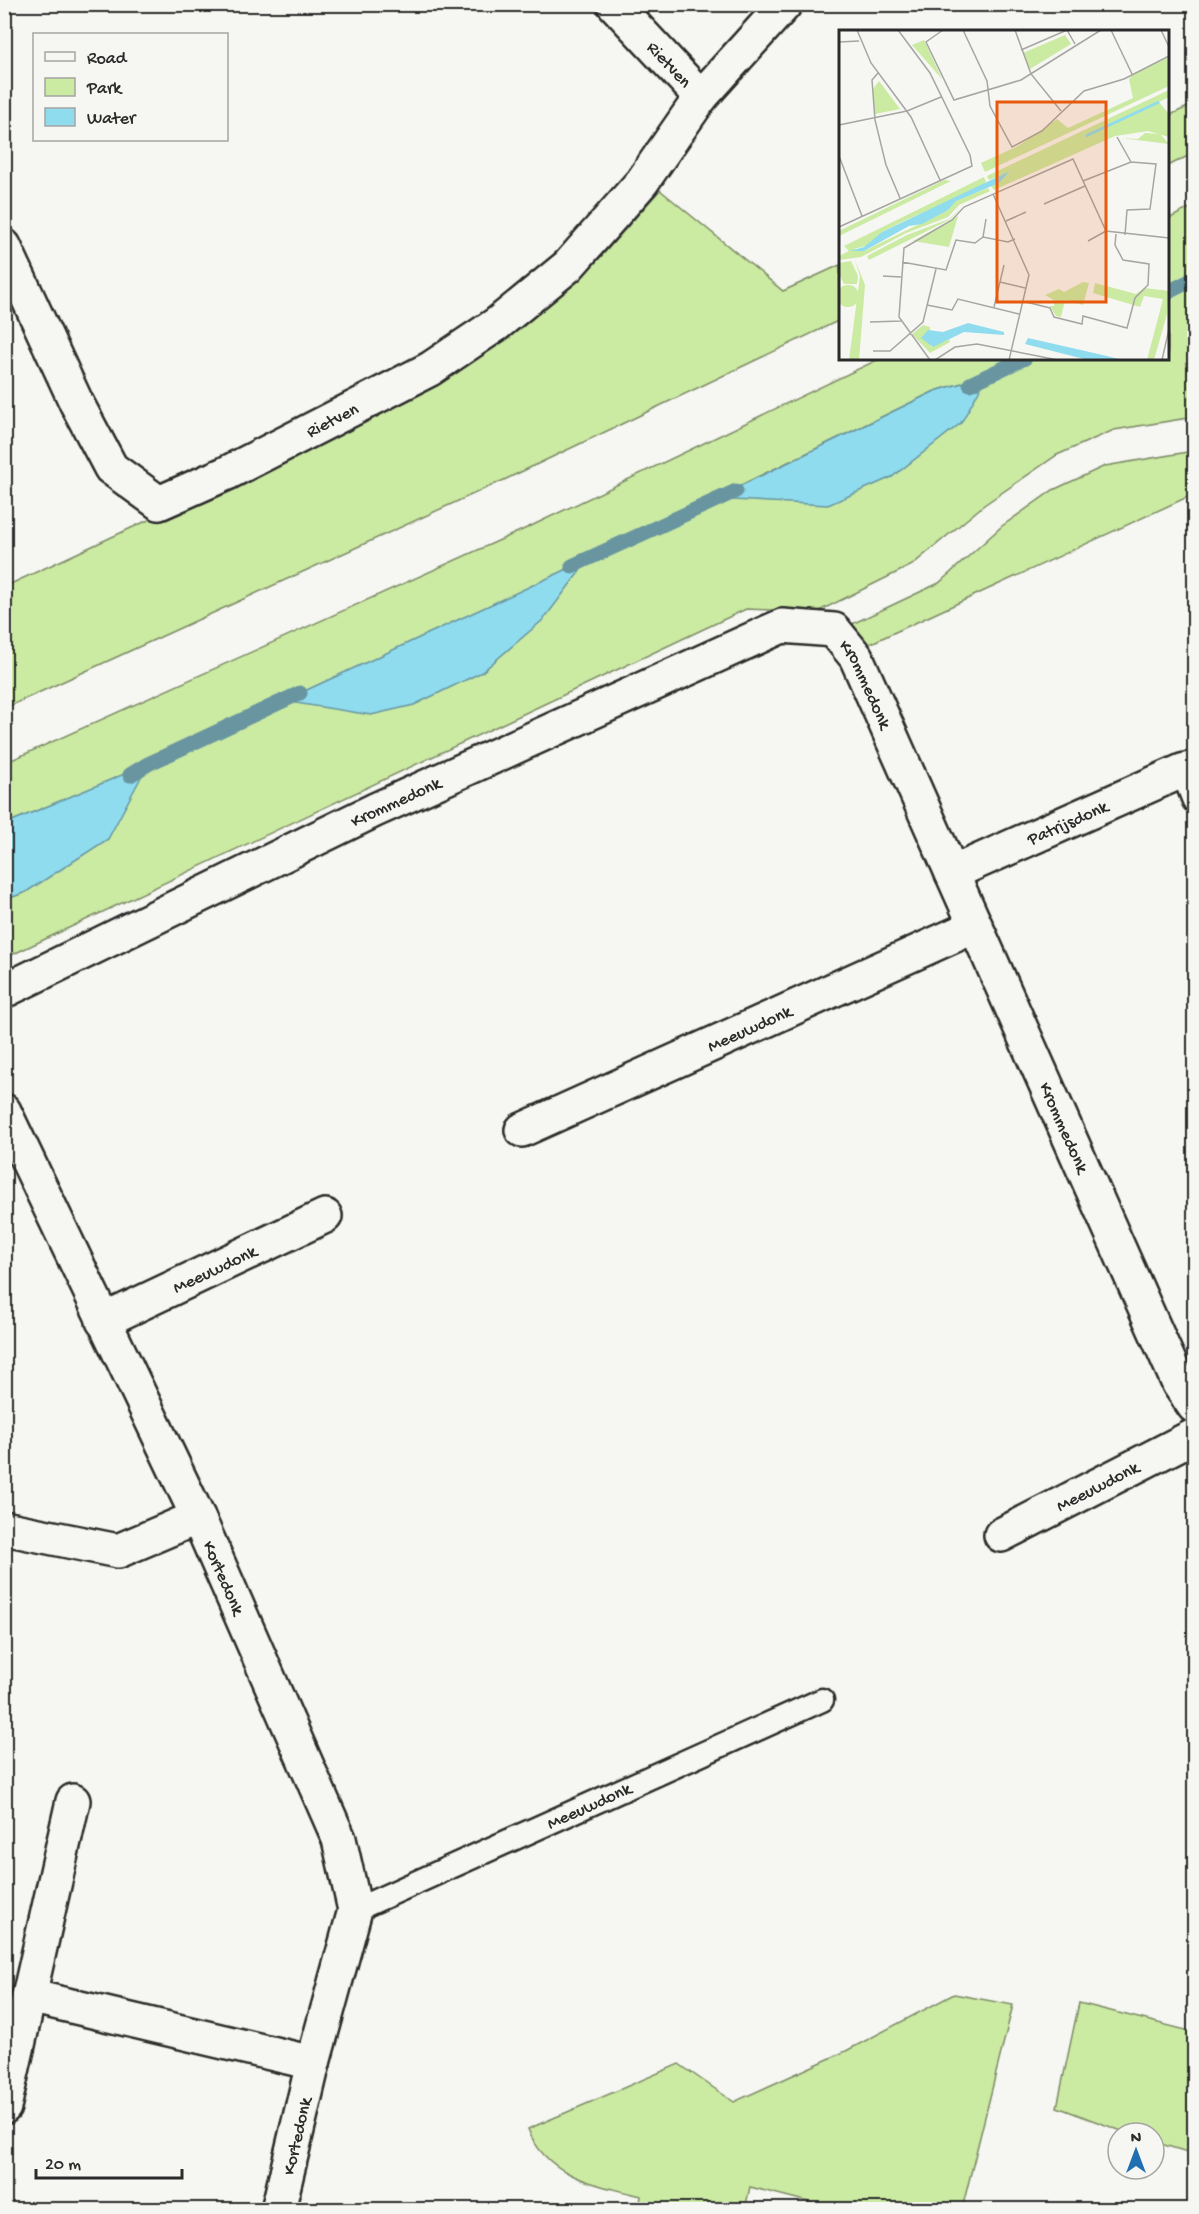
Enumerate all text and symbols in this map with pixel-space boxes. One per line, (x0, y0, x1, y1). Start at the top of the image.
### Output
inset map (839, 30, 1169, 360)
legend (33, 33, 228, 141)
street label: Rietven (641, 38, 695, 93)
text: Road (87, 49, 128, 70)
text: Park (86, 79, 123, 100)
text: Water (87, 109, 137, 130)
street label: Rietven (303, 399, 363, 444)
street label: Krommedonk (833, 636, 895, 734)
street label: Krommedonk (348, 773, 447, 833)
street label: Patrijsdonk (1024, 796, 1114, 852)
street label: Meeuwdonk (705, 1001, 797, 1058)
street label: Krommedonk (1033, 1080, 1093, 1179)
street label: Meeuwdonk (170, 1241, 262, 1299)
street label: Meeuwdonk (1053, 1457, 1145, 1518)
street label: Kortedonk (197, 1538, 248, 1621)
street label: Meeuwdonk (544, 1778, 637, 1835)
street label: Kortedonk (279, 2094, 318, 2177)
north arrow (1106, 2121, 1166, 2181)
text: N (1131, 2130, 1142, 2149)
scale bar (36, 2142, 182, 2180)
text: 20 m (45, 2155, 81, 2176)

